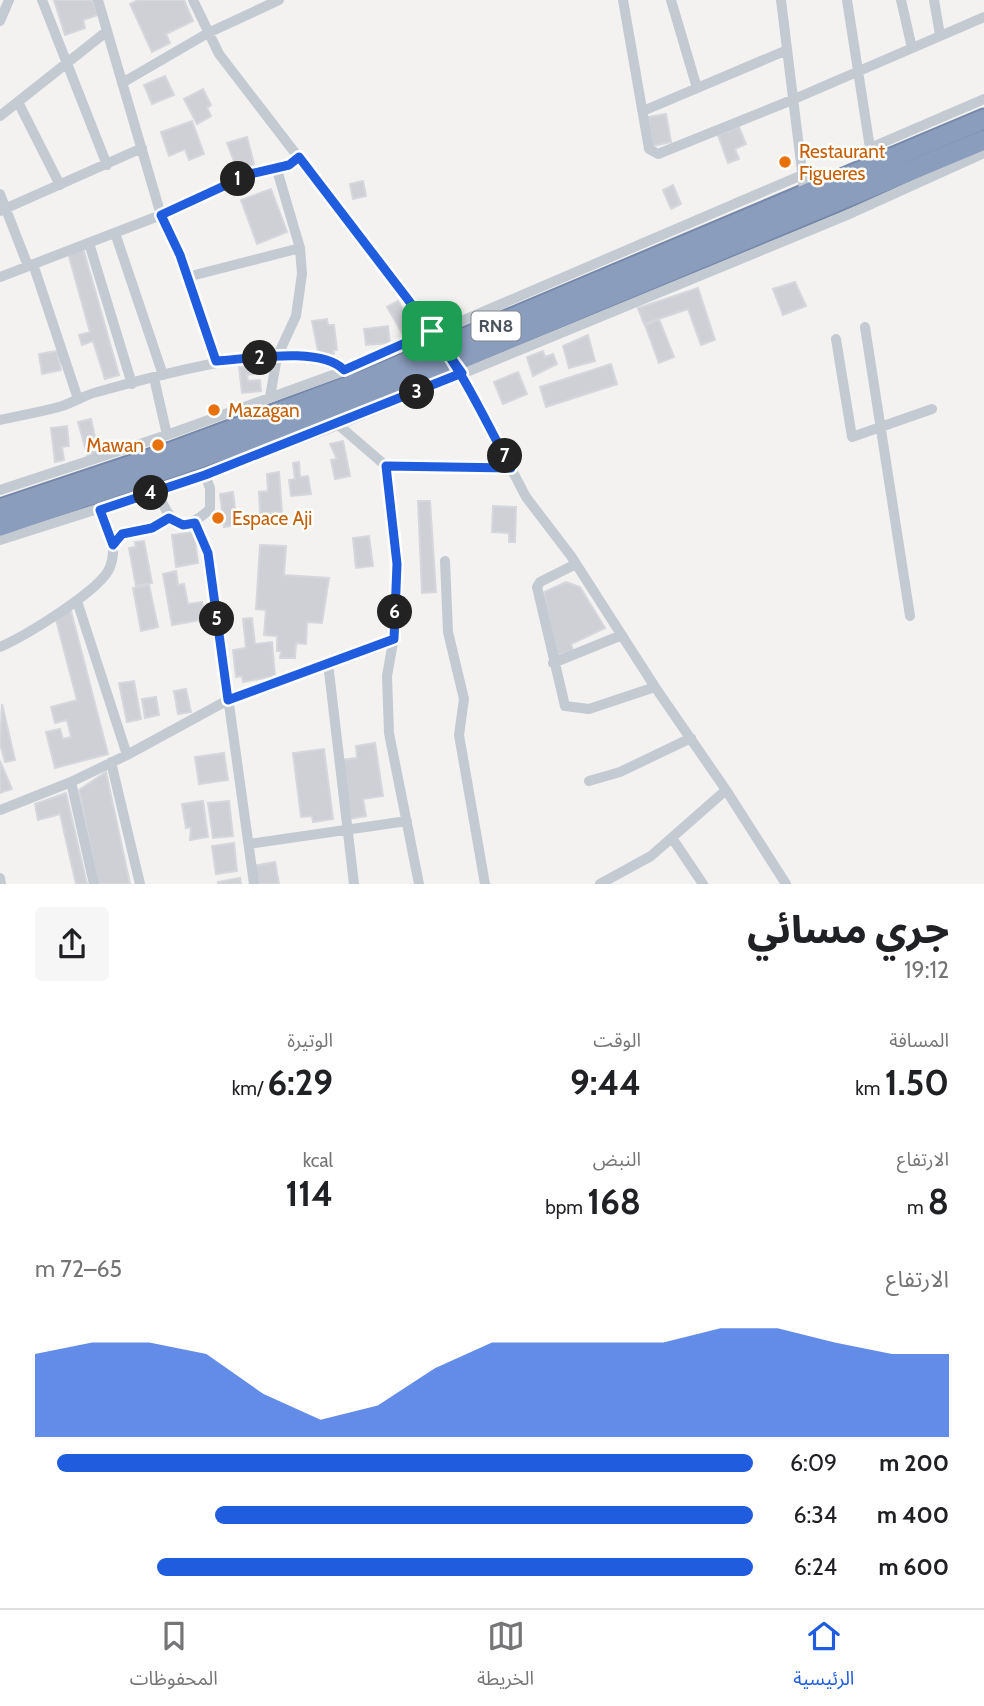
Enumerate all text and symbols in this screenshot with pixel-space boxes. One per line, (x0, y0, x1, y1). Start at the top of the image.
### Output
place label: Restaurant Figueres (799, 140, 886, 185)
marker: Restaurant Figueres (777, 154, 793, 170)
pin: 1 (220, 162, 256, 196)
text: 1 (234, 167, 241, 190)
pin (402, 301, 462, 361)
icon: arrive (413, 312, 451, 350)
road number: RN8 (472, 312, 520, 340)
pin: 2 (243, 340, 278, 376)
text: 2 (254, 346, 265, 369)
pin: 3 (400, 374, 434, 410)
text: 3 (411, 380, 422, 403)
place label: Mazagan (228, 399, 300, 422)
marker: Mazagan (206, 402, 222, 418)
place label: Mawan (86, 434, 144, 457)
marker: Mawan (150, 437, 166, 453)
pin: 7 (488, 438, 522, 474)
text: 7 (500, 444, 509, 467)
pin: 4 (134, 476, 168, 510)
text: 4 (145, 481, 156, 504)
place label: Espace Aji (232, 507, 312, 530)
marker: Espace Aji (210, 510, 226, 526)
pin: 6 (378, 594, 412, 630)
text: 6 (389, 600, 400, 623)
pin: 5 (200, 602, 234, 636)
text: 5 (211, 607, 222, 630)
text: جري مسائي (747, 906, 949, 953)
button: share (35, 907, 109, 981)
text: 19:12 (904, 956, 949, 984)
text: الوتيرة (287, 1029, 333, 1052)
text: الوقت (593, 1029, 641, 1052)
text: المسافة (889, 1029, 949, 1052)
text: 6:29 (267, 1061, 333, 1104)
text: 9:44 (570, 1061, 641, 1104)
text: 1.50 (885, 1061, 949, 1104)
text: /km (232, 1077, 267, 1100)
text: km (855, 1077, 885, 1100)
text: النبض (593, 1148, 641, 1171)
text: الارتفاع (897, 1148, 949, 1171)
text: kcal (303, 1149, 333, 1172)
text: 114 (285, 1172, 333, 1215)
text: 168 (587, 1180, 641, 1223)
text: 8 (928, 1180, 949, 1223)
text: bpm (545, 1196, 587, 1219)
text: m (907, 1196, 928, 1219)
text: 65–72 m (35, 1255, 122, 1283)
text: الارتفاع (886, 1265, 949, 1293)
text: 6:09 (790, 1449, 837, 1477)
text: 200 m (879, 1449, 949, 1477)
text: 6:34 (793, 1501, 837, 1529)
text: 400 m (877, 1501, 949, 1529)
text: 6:24 (794, 1553, 837, 1581)
text: 600 m (878, 1553, 949, 1581)
tab: المحفوظات (130, 1617, 218, 1699)
tab: الخريطة (477, 1617, 534, 1699)
tab: الرئيسية (793, 1617, 854, 1699)

